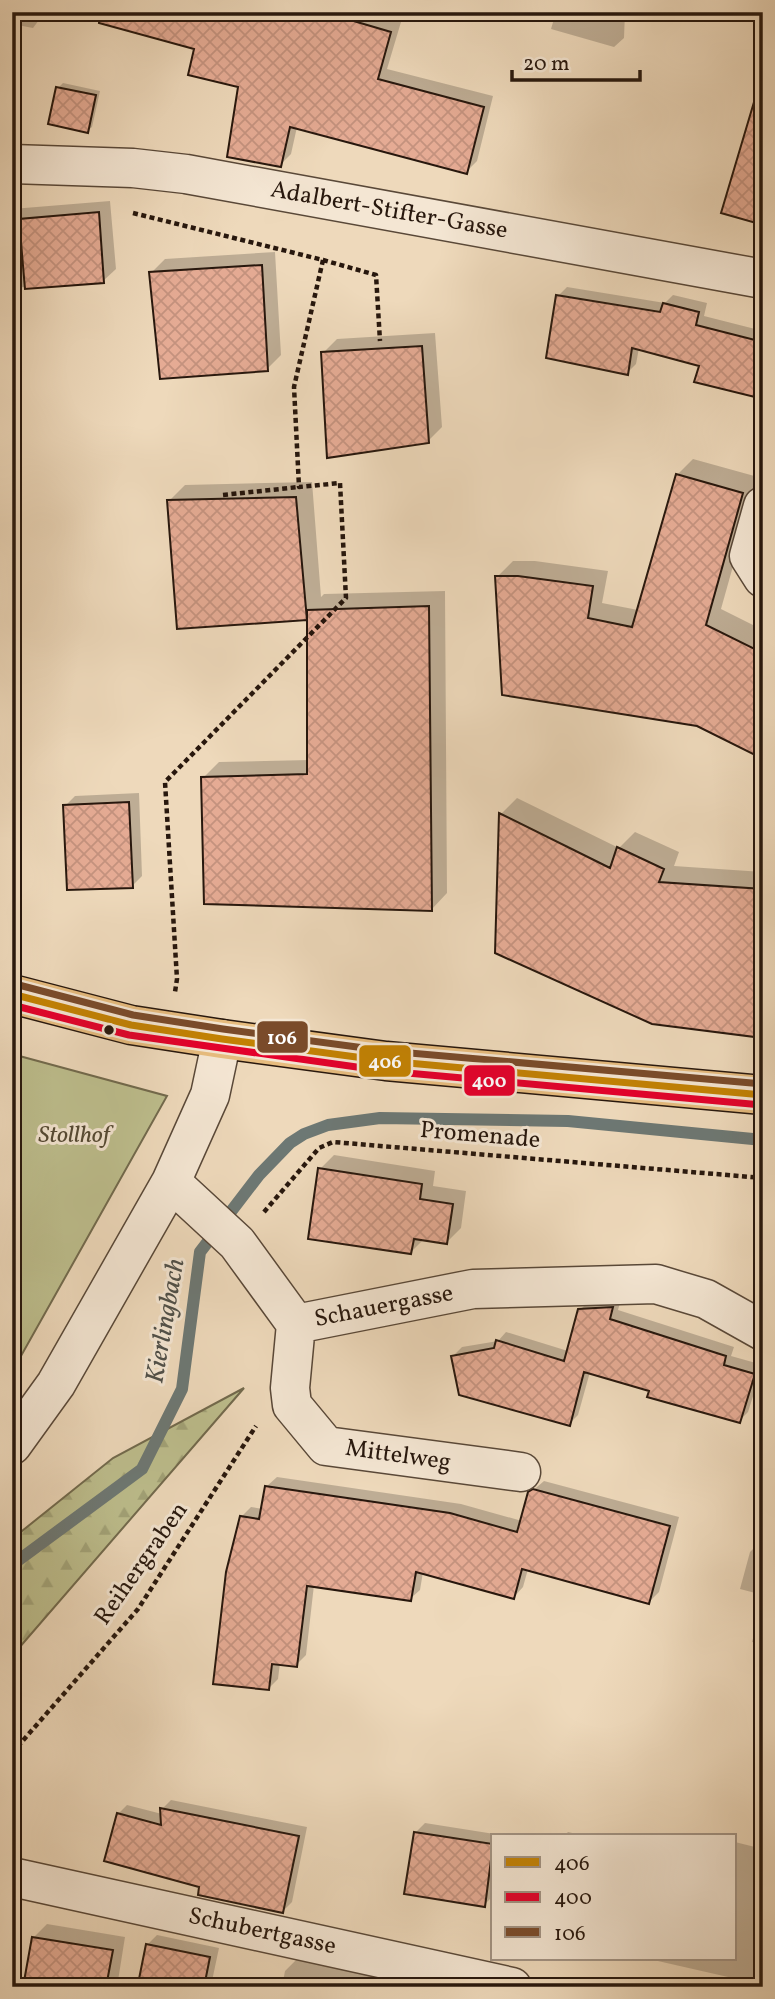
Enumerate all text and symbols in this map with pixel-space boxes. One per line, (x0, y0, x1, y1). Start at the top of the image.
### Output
scale bar (512, 38, 640, 82)
text: 20 m (523, 50, 569, 79)
street label: Adalbert-Stifter-Gasse (268, 173, 510, 249)
line badge: 106 (256, 1020, 309, 1054)
unlabelled marker (102, 1023, 116, 1037)
text: 106 (267, 1026, 297, 1052)
line badge: 406 (358, 1044, 412, 1078)
text: 406 (368, 1050, 402, 1076)
line badge: 400 (463, 1064, 516, 1097)
text: 400 (472, 1069, 507, 1095)
street label: Promenade (418, 1114, 542, 1158)
park label: Stollhof (38, 1119, 115, 1153)
water label: Kierlingbach (137, 1256, 195, 1386)
street label: Schauergasse (312, 1277, 456, 1337)
street label: Mittelweg (343, 1432, 453, 1480)
street label: Reihergraben (87, 1496, 197, 1632)
legend (491, 1834, 736, 1960)
text: 406 (554, 1850, 590, 1879)
text: 400 (554, 1884, 592, 1913)
street label: Schubertgasse (185, 1900, 339, 1964)
text: 106 (554, 1920, 586, 1949)

